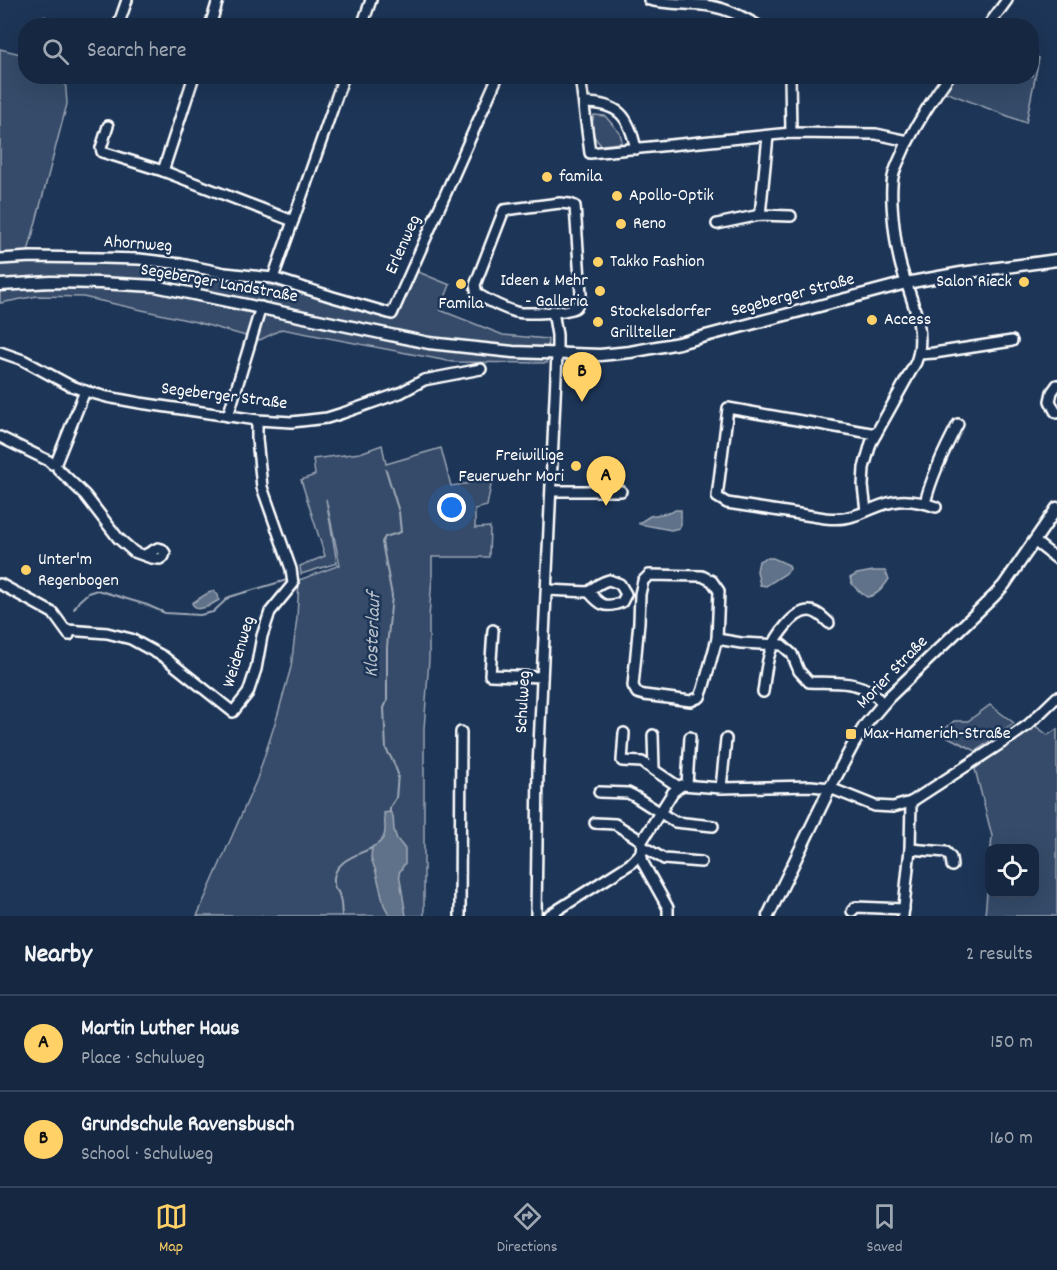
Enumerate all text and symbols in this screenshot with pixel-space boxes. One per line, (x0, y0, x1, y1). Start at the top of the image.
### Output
search box (18, 18, 1039, 84)
icon: search (39, 35, 72, 68)
text: Search here (87, 36, 186, 67)
place label: famila (559, 165, 603, 190)
marker: famila (540, 170, 554, 184)
place label: Apollo-Optik (629, 184, 714, 209)
marker: Apollo-Optik (610, 189, 624, 203)
street label: Erlenweg (380, 211, 428, 279)
place label: Reno (633, 212, 666, 237)
marker: Reno (614, 217, 628, 231)
street label: Ahornweg (103, 230, 173, 260)
place label: Takko Fashion (610, 250, 704, 275)
marker: Takko Fashion (591, 255, 605, 269)
street label: Segeberger Landstraße (139, 258, 300, 310)
street label: Segeberger Straße (729, 267, 858, 324)
place label: Ideen & Mehr - Galleria (500, 269, 589, 315)
place label: Salon Rieck (936, 270, 1012, 295)
marker: Salon Rieck (1017, 275, 1031, 289)
marker: Famila (454, 277, 468, 291)
marker: Ideen & Mehr - Galleria (593, 284, 607, 298)
place label: Famila (439, 292, 484, 317)
place label: Stockelsdorfer Grillteller (610, 300, 711, 346)
place label: Access (884, 308, 931, 333)
marker: Access (865, 313, 879, 327)
marker: Stockelsdorfer Grillteller (591, 315, 605, 329)
pin: B (562, 352, 602, 402)
street label: Segeberger Straße (160, 377, 289, 417)
place label: Freiwillige Feuerwehr Mori (459, 444, 564, 490)
pin: A (586, 456, 626, 506)
marker: Freiwillige Feuerwehr Mori (569, 459, 583, 473)
your location (437, 493, 466, 522)
place label: Unter'm Regenbogen (38, 548, 119, 594)
marker: Unter'm Regenbogen (19, 563, 33, 577)
water label: Klosterlauf (359, 588, 390, 678)
street label: Weidenweg (217, 613, 263, 691)
street label: Morier Straße (852, 631, 934, 715)
street label: Schulweg (510, 670, 538, 734)
place label: Max-Hamerich-Straße (863, 722, 1011, 747)
marker: Max-Hamerich-Straße (844, 727, 858, 741)
map controls (985, 844, 1039, 898)
button: locate (985, 844, 1039, 898)
text: Nearby (24, 937, 92, 974)
text: 2 results (966, 941, 1033, 969)
text: Martin Luther Haus (81, 1014, 240, 1045)
text: A (38, 1029, 49, 1057)
text: 150 m (990, 1029, 1033, 1057)
text: Place · Schulweg (81, 1045, 205, 1073)
text: Grundschule Ravensbusch (81, 1110, 294, 1141)
text: B (39, 1125, 48, 1153)
text: 160 m (990, 1125, 1033, 1153)
text: School · Schulweg (81, 1141, 213, 1169)
tab: Map (155, 1200, 188, 1259)
tab: Directions (497, 1200, 557, 1259)
tab: Saved (867, 1200, 902, 1259)

